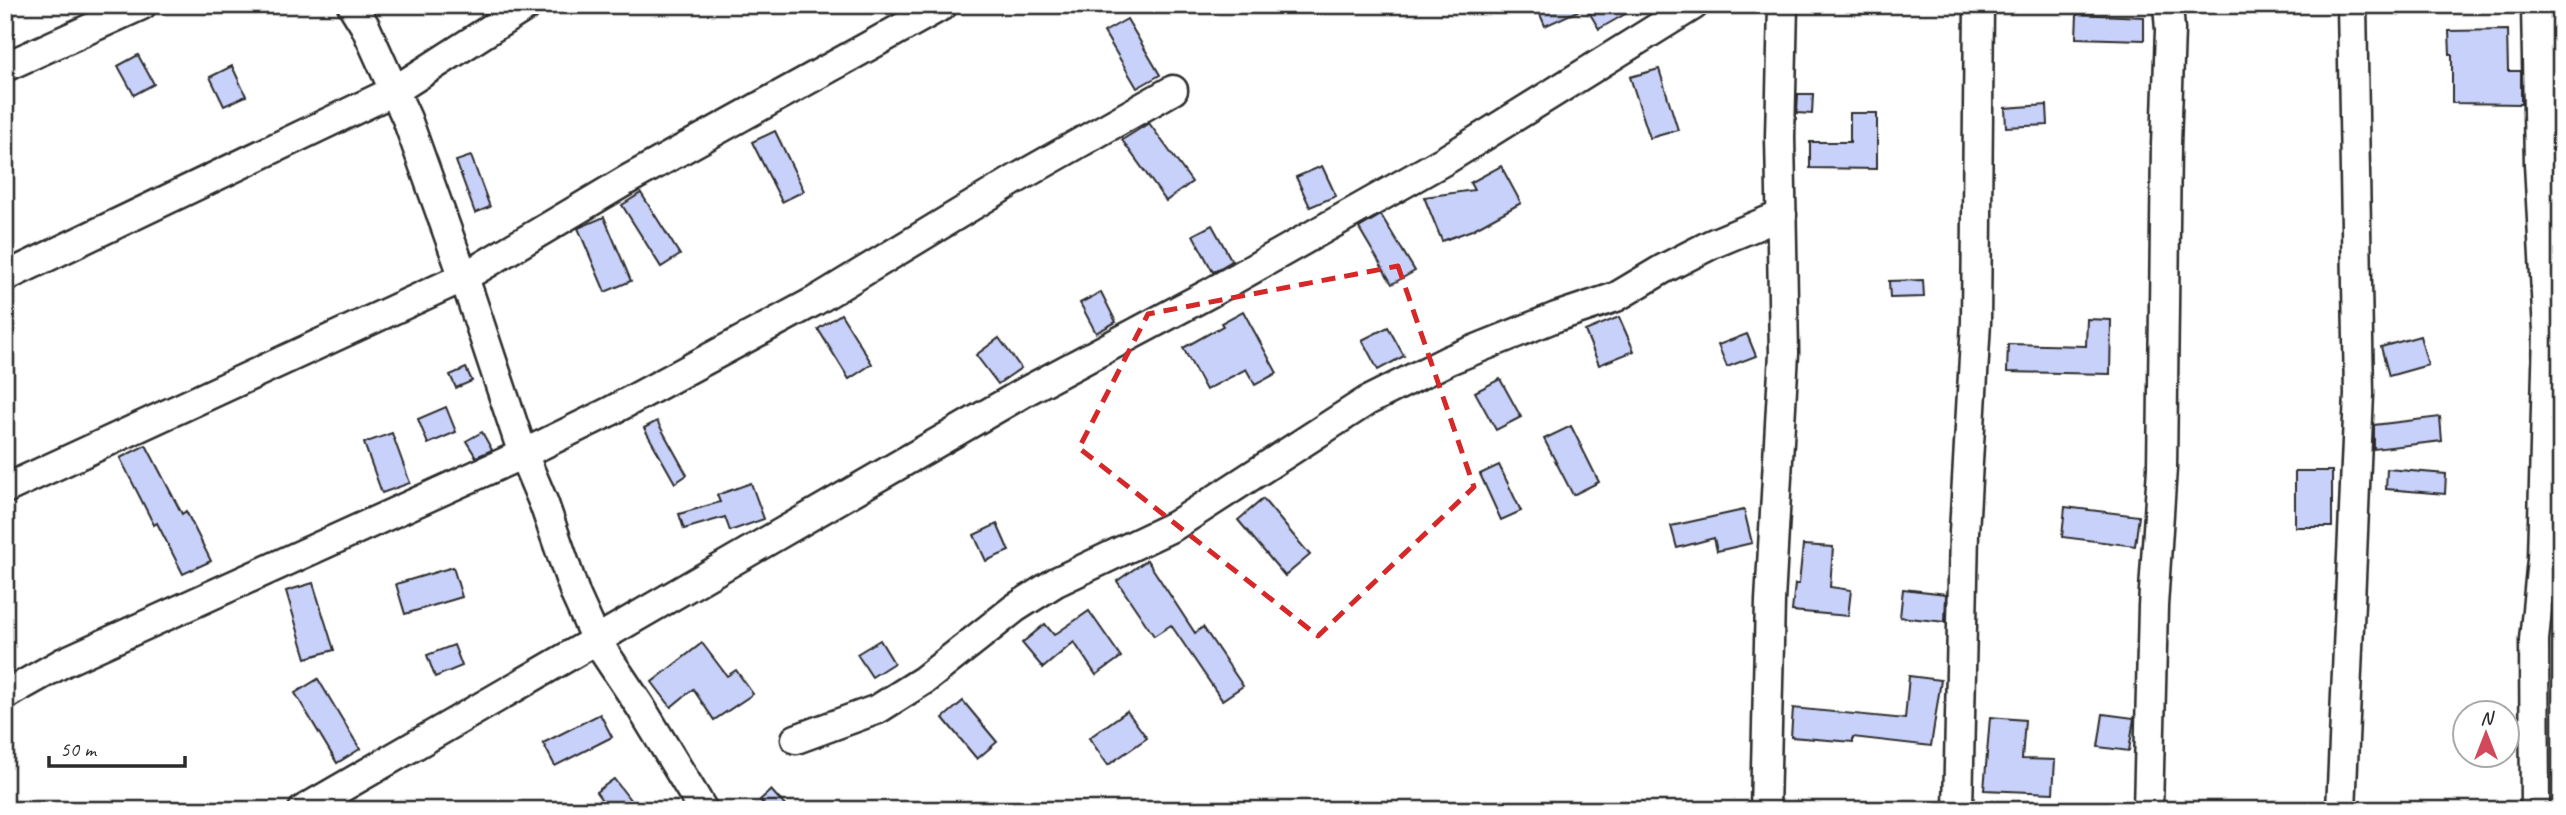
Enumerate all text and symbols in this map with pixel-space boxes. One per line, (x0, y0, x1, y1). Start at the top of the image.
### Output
north arrow (2450, 700, 2520, 770)
text: N (2480, 706, 2495, 730)
scale bar (49, 724, 186, 768)
text: 50 m (60, 736, 98, 762)

